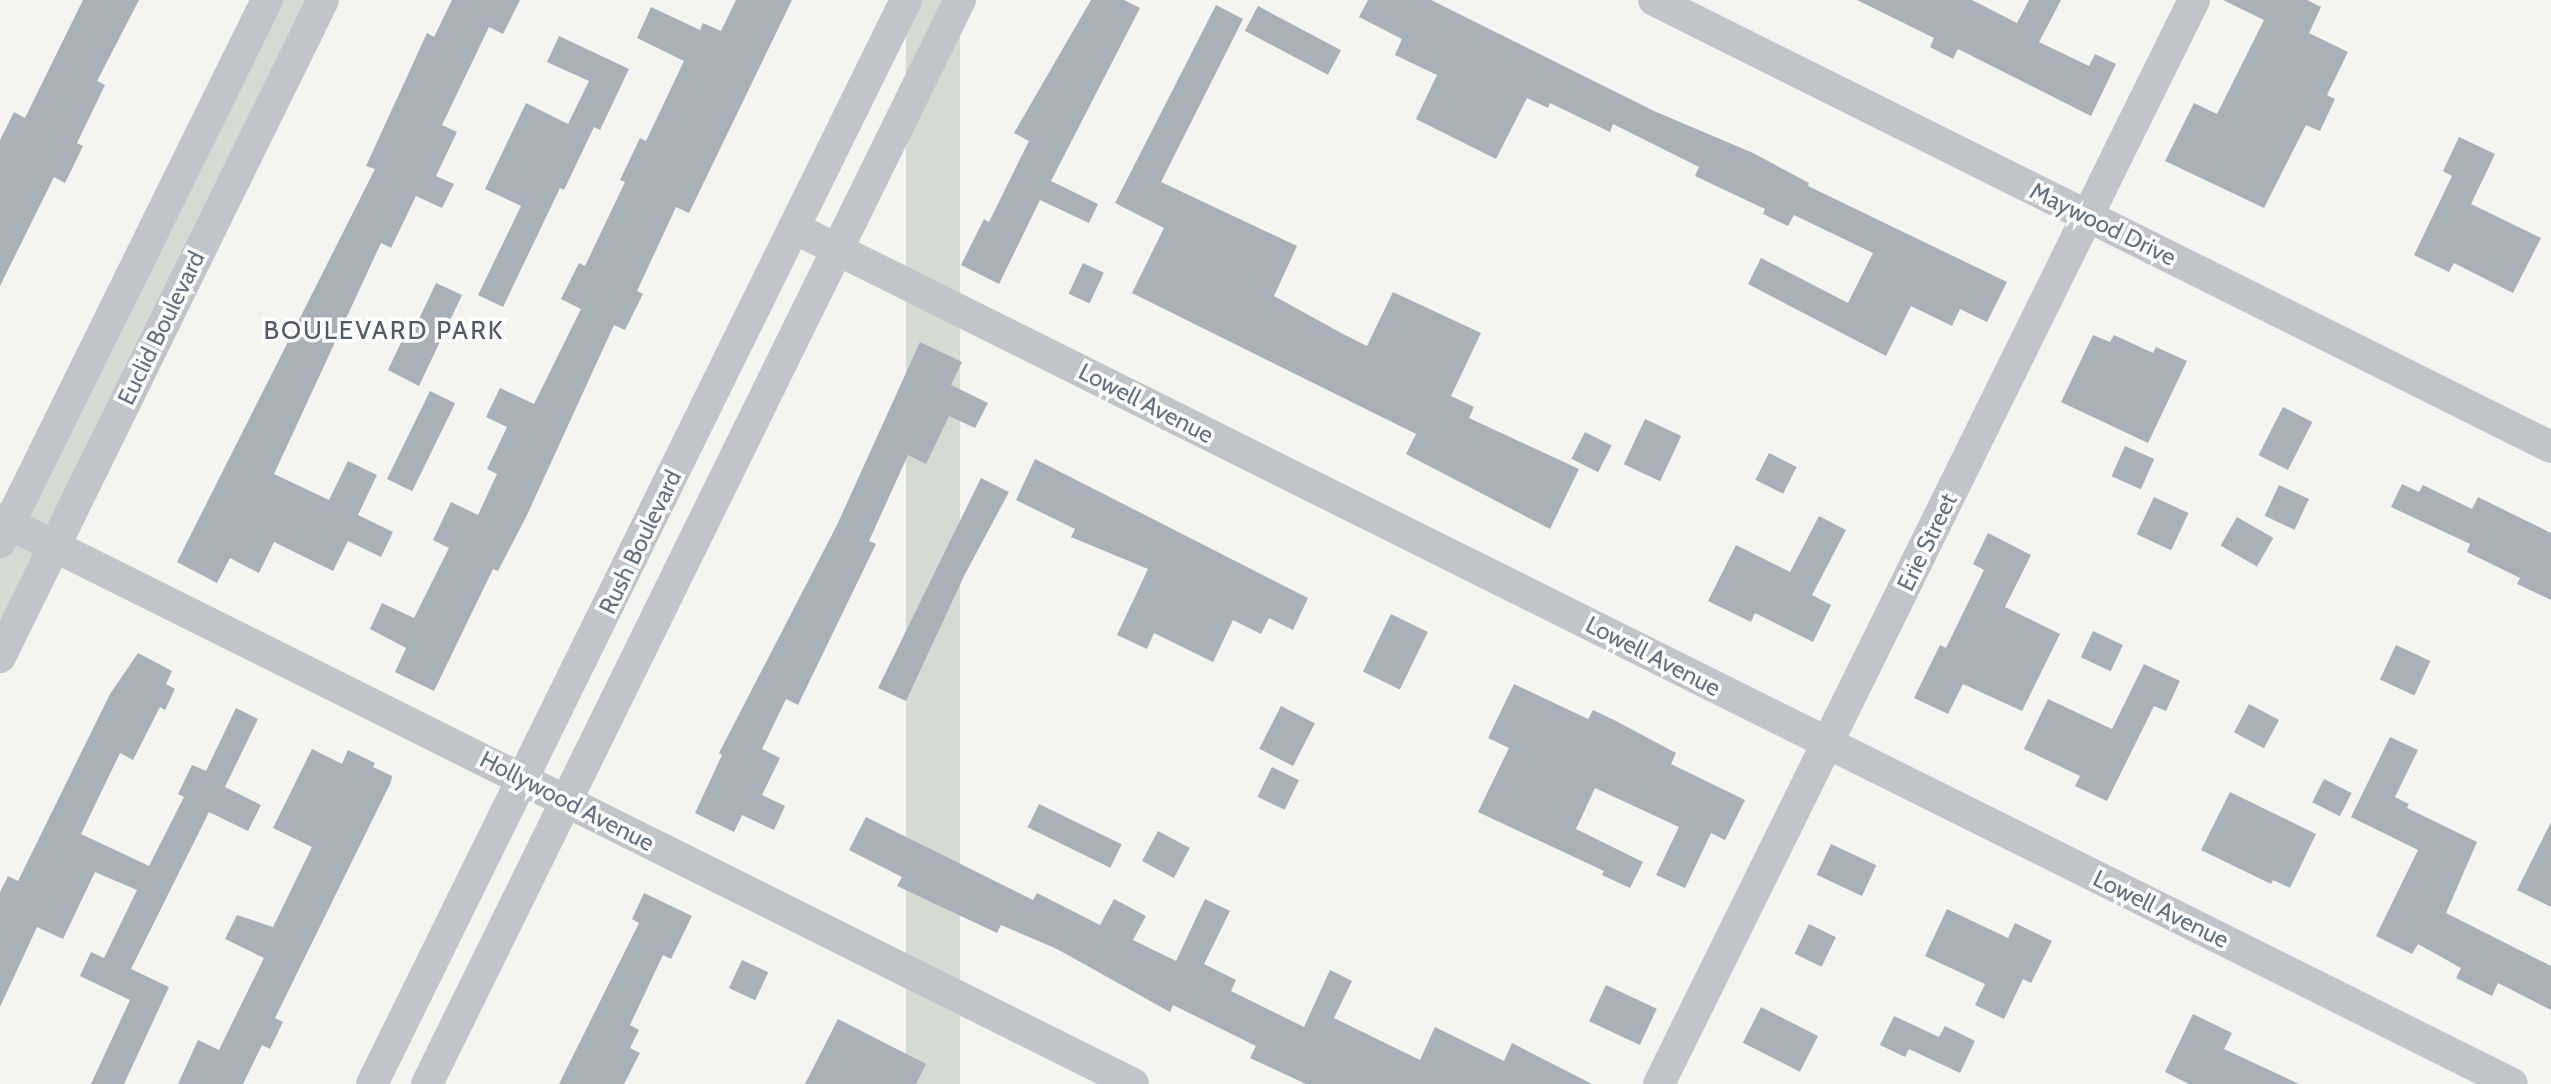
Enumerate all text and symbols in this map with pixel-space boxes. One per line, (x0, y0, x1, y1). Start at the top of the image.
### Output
street label: Maywood Drive (2025, 176, 2181, 272)
street label: Euclid Boulevard (111, 246, 211, 410)
district label: BOULEVARD PARK (265, 315, 503, 347)
street label: Lowell Avenue (1074, 357, 1218, 449)
street label: Rush Boulevard (593, 465, 687, 619)
street label: Erie Street (1891, 488, 1963, 596)
street label: Lowell Avenue (1581, 610, 1725, 702)
street label: Hollywood Avenue (475, 745, 659, 857)
street label: Lowell Avenue (2089, 864, 2233, 954)

